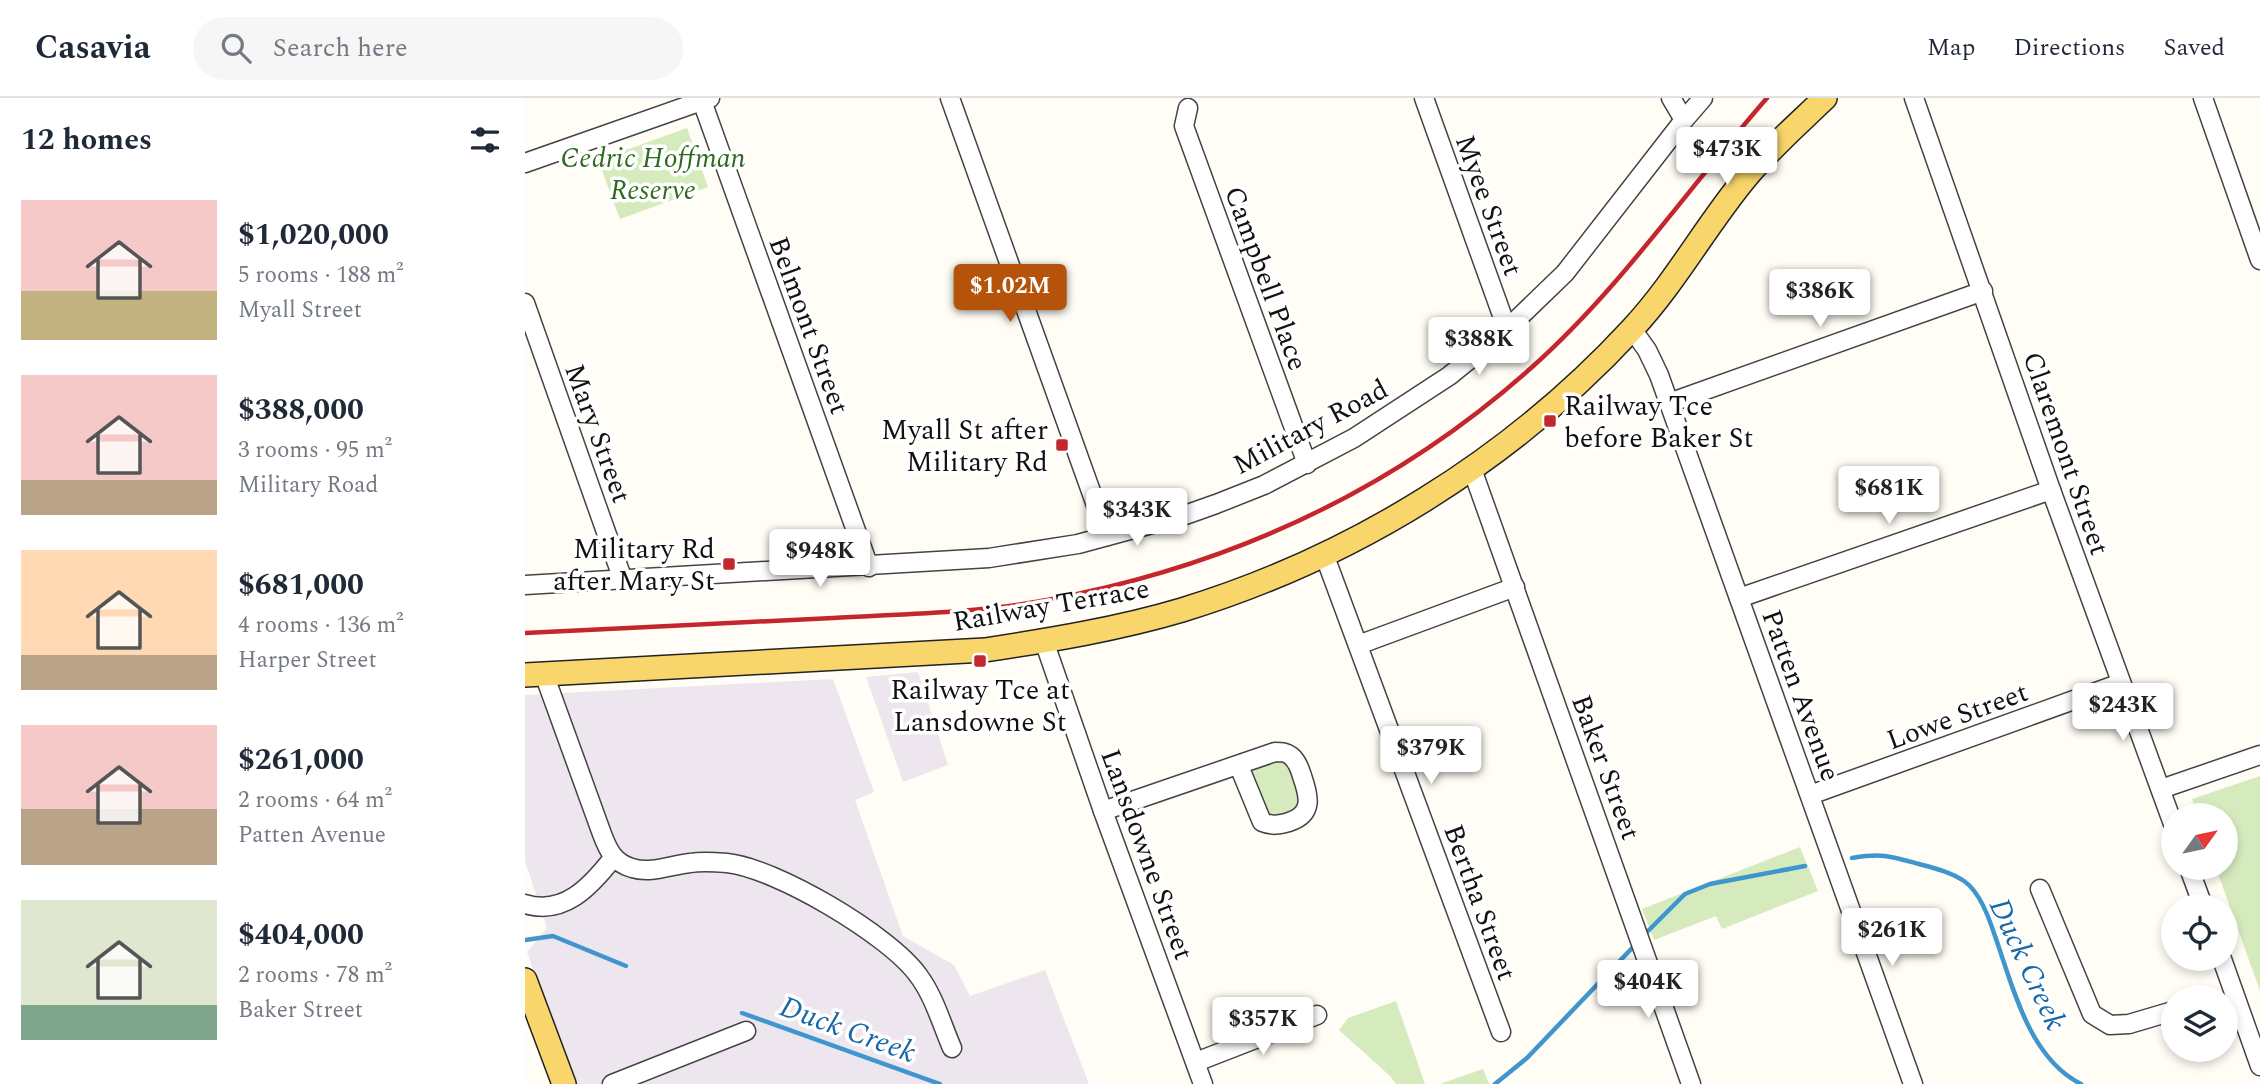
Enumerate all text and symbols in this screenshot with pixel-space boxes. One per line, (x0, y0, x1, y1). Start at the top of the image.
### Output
search box (193, 17, 683, 80)
text: Casavia (35, 23, 151, 73)
text: Search here (273, 28, 408, 68)
icon: search (217, 29, 255, 67)
text: Map (1927, 30, 1975, 66)
text: Directions (2013, 30, 2125, 66)
text: Saved (2163, 30, 2225, 66)
text: 12 homes (21, 117, 152, 163)
icon: filters (466, 121, 504, 159)
pin: $473K (1678, 127, 1776, 187)
street label: Myee Street (1443, 129, 1534, 282)
text: $473K (1692, 132, 1762, 167)
park label: Cedric Hoffman Reserve (560, 137, 746, 212)
street label: Campbell Place (1212, 180, 1319, 377)
text: $1,020,000 (238, 212, 389, 258)
icon: home (77, 228, 161, 312)
street label: Belmont Street (757, 231, 861, 421)
text: 5 rooms · 188 m² (238, 258, 404, 293)
pin: $1.02M (953, 264, 1067, 324)
text: $1.02M (970, 269, 1050, 304)
pin: $386K (1771, 270, 1869, 329)
text: $386K (1785, 274, 1855, 309)
text: Myall Street (238, 293, 362, 328)
pin: $388K (1430, 317, 1528, 377)
text: $388K (1444, 322, 1514, 357)
street label: Claremont Street (2011, 346, 2121, 561)
street label: Mary Street (552, 358, 643, 509)
street label: Military Road (1225, 368, 1396, 486)
place label: Railway Tce before Baker St (1564, 385, 1754, 460)
text: $388,000 (238, 387, 364, 433)
icon: home (77, 403, 161, 487)
place label: Myall St after Military Rd (881, 409, 1048, 484)
marker: Railway Tce before Baker St (1542, 413, 1558, 429)
text: 3 rooms · 95 m² (238, 433, 392, 468)
marker: Myall St after Military Rd (1054, 437, 1070, 453)
pin: $681K (1840, 466, 1938, 526)
text: Military Road (238, 468, 378, 503)
text: $681K (1854, 471, 1924, 506)
pin: $343K (1088, 489, 1186, 548)
text: $343K (1102, 493, 1172, 528)
place label: Military Rd after Mary St (553, 528, 715, 603)
pin: $948K (771, 530, 869, 589)
text: $948K (785, 534, 855, 569)
marker: Military Rd after Mary St (721, 556, 737, 572)
text: $681,000 (238, 562, 364, 608)
street label: Railway Terrace (950, 567, 1153, 644)
icon: home (77, 578, 161, 662)
street label: Patten Avenue (1750, 604, 1852, 787)
text: 4 rooms · 136 m² (238, 608, 404, 643)
text: Harper Street (238, 643, 377, 678)
marker: Railway Tce at Lansdowne St (972, 653, 988, 669)
place label: Railway Tce at Lansdowne St (890, 669, 1070, 744)
street label: Lowe Street (1881, 671, 2034, 762)
pin: $243K (2074, 684, 2172, 743)
text: $243K (2088, 688, 2158, 723)
street label: Baker Street (1559, 689, 1652, 846)
pin: $379K (1382, 726, 1480, 786)
text: $379K (1396, 731, 1466, 766)
text: $261,000 (238, 737, 364, 783)
street label: Lansdowne Street (1088, 743, 1205, 966)
icon: home (77, 753, 161, 837)
text: 2 rooms · 64 m² (238, 783, 392, 818)
north arrow (2161, 803, 2238, 880)
map controls (2161, 803, 2238, 1062)
text: Patten Avenue (238, 818, 386, 853)
street label: Bertha Street (1431, 818, 1528, 987)
water label: Duck Creek (1976, 890, 2078, 1038)
button: locate (2161, 894, 2238, 971)
pin: $261K (1843, 908, 1941, 968)
text: $404,000 (238, 912, 364, 958)
text: $261K (1857, 913, 1927, 948)
icon: home (77, 928, 161, 1012)
text: 2 rooms · 78 m² (238, 958, 392, 993)
pin: $404K (1599, 960, 1697, 1020)
text: $404K (1613, 965, 1683, 1000)
water label: Duck Creek (773, 984, 922, 1076)
button: layers (2161, 985, 2238, 1062)
text: Baker Street (238, 993, 363, 1028)
pin: $357K (1214, 998, 1312, 1057)
text: $357K (1228, 1002, 1298, 1037)

